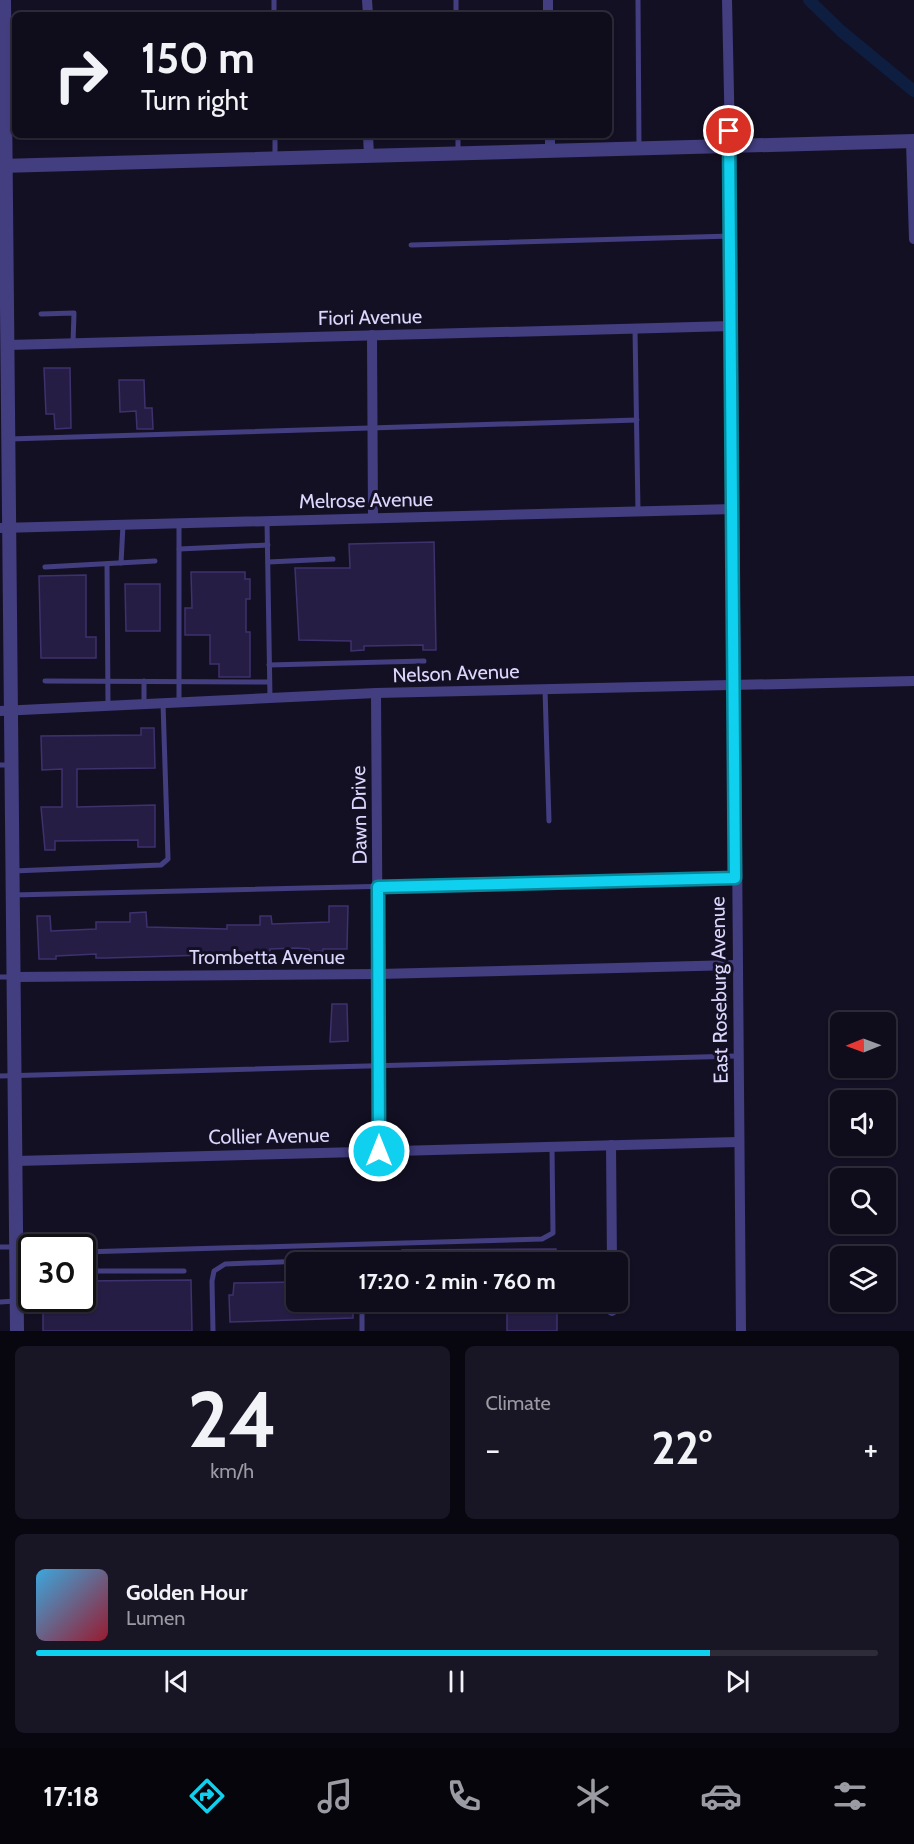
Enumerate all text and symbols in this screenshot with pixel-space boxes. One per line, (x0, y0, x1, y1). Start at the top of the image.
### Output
text: 150 m (141, 32, 255, 84)
icon: right (42, 36, 120, 114)
text: Turn right (141, 84, 248, 117)
pin (703, 105, 754, 156)
icon: arrive (712, 114, 745, 147)
street label: Fiori Avenue (318, 304, 422, 330)
street label: Melrose Avenue (299, 487, 433, 513)
street label: Nelson Avenue (392, 659, 520, 687)
street label: Dawn Drive (346, 765, 372, 865)
street label: East Roseburg Avenue (705, 896, 733, 1084)
street label: Trombetta Avenue (189, 945, 345, 969)
north arrow (830, 1012, 896, 1078)
map controls (830, 1012, 896, 1312)
button: sound (830, 1090, 896, 1156)
position arrow (347, 1119, 411, 1183)
street label: Collier Avenue (208, 1123, 330, 1149)
button: search (830, 1168, 896, 1234)
speed limit sign: 30 (18, 1234, 96, 1312)
button: layers (830, 1246, 896, 1312)
text: 17:20 · 2 min · 760 m (358, 1268, 556, 1295)
text: 24 (187, 1372, 277, 1467)
text: Climate (486, 1391, 551, 1415)
text: 22° (651, 1421, 712, 1475)
text: − (486, 1429, 500, 1469)
text: + (863, 1429, 878, 1469)
text: km/h (210, 1459, 254, 1483)
text: Golden Hour (126, 1579, 247, 1606)
text: Lumen (126, 1606, 185, 1630)
icon: previous (160, 1665, 193, 1698)
icon: pause (440, 1665, 473, 1698)
icon: next (721, 1665, 754, 1698)
icon: directions (186, 1775, 228, 1817)
icon: music (314, 1775, 356, 1817)
icon: phone (443, 1775, 485, 1817)
icon: climate (572, 1775, 614, 1817)
icon: car (700, 1775, 742, 1817)
icon: filters (829, 1775, 871, 1817)
text: 17:18 (43, 1780, 99, 1813)

